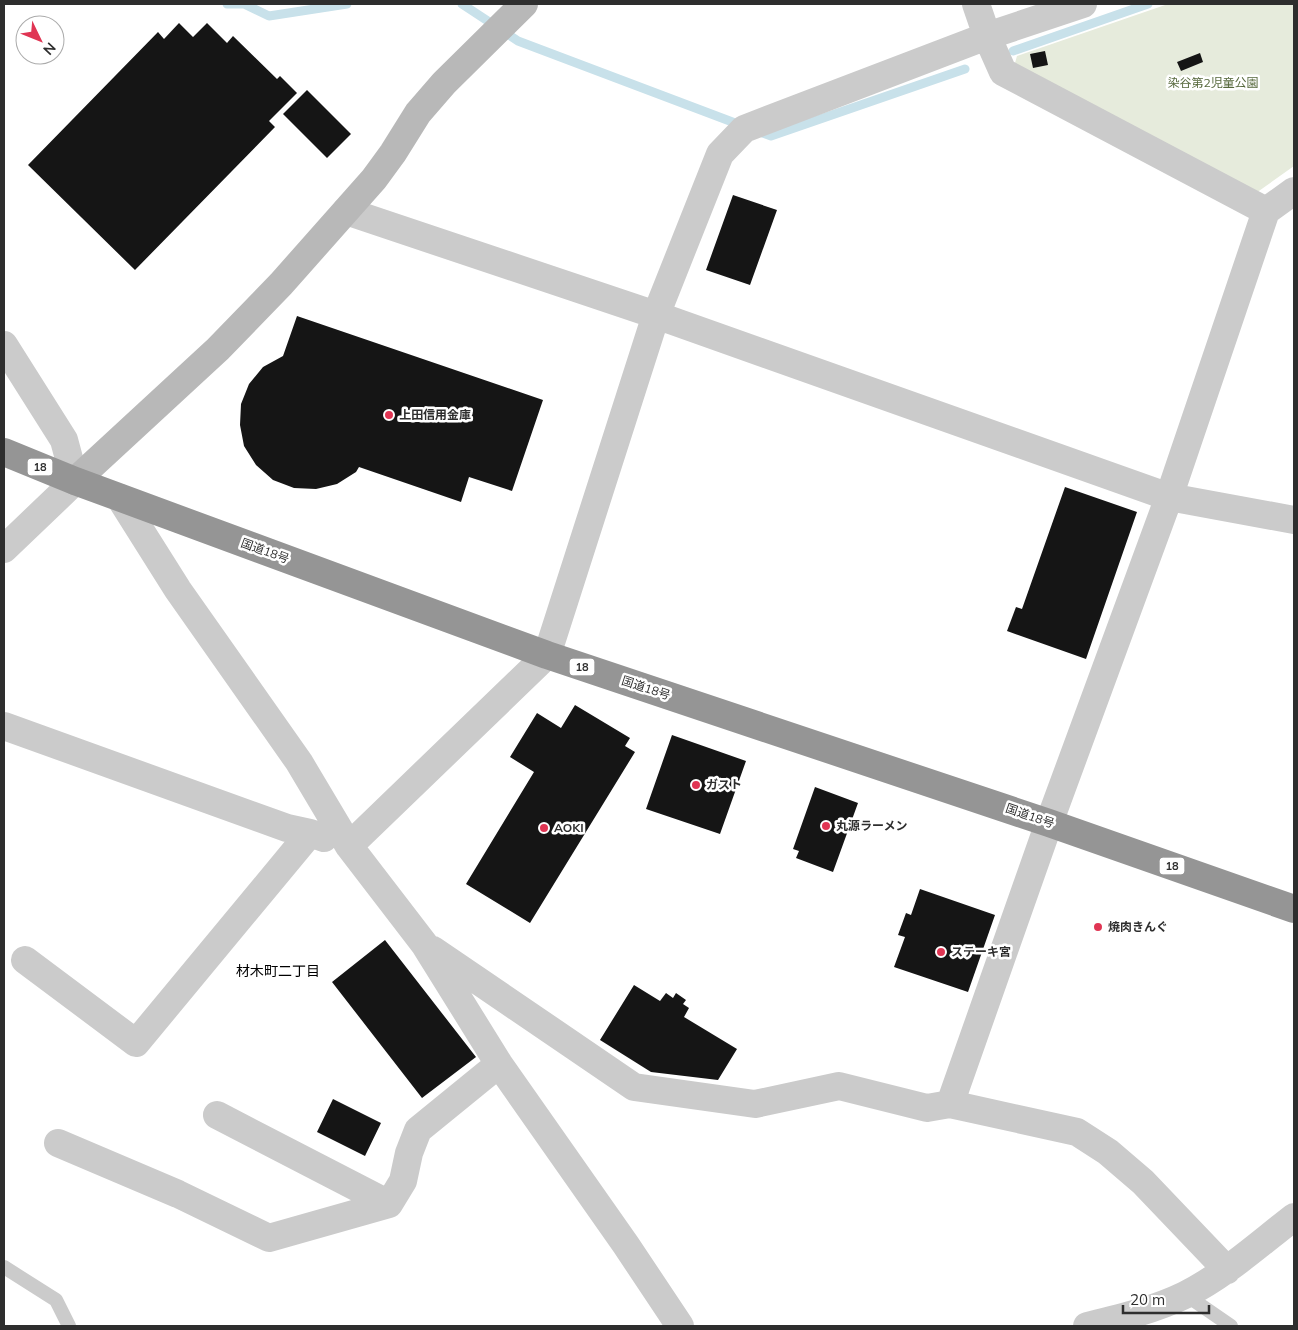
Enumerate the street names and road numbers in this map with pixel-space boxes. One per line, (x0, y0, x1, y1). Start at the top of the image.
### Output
road number: 18 (28, 458, 52, 476)
street label: 国道18号 (239, 535, 291, 566)
road number: 18 (570, 659, 594, 676)
street label: 国道18号 (620, 673, 672, 702)
street label: 国道18号 (1004, 800, 1056, 831)
road number: 18 (1160, 858, 1184, 874)

